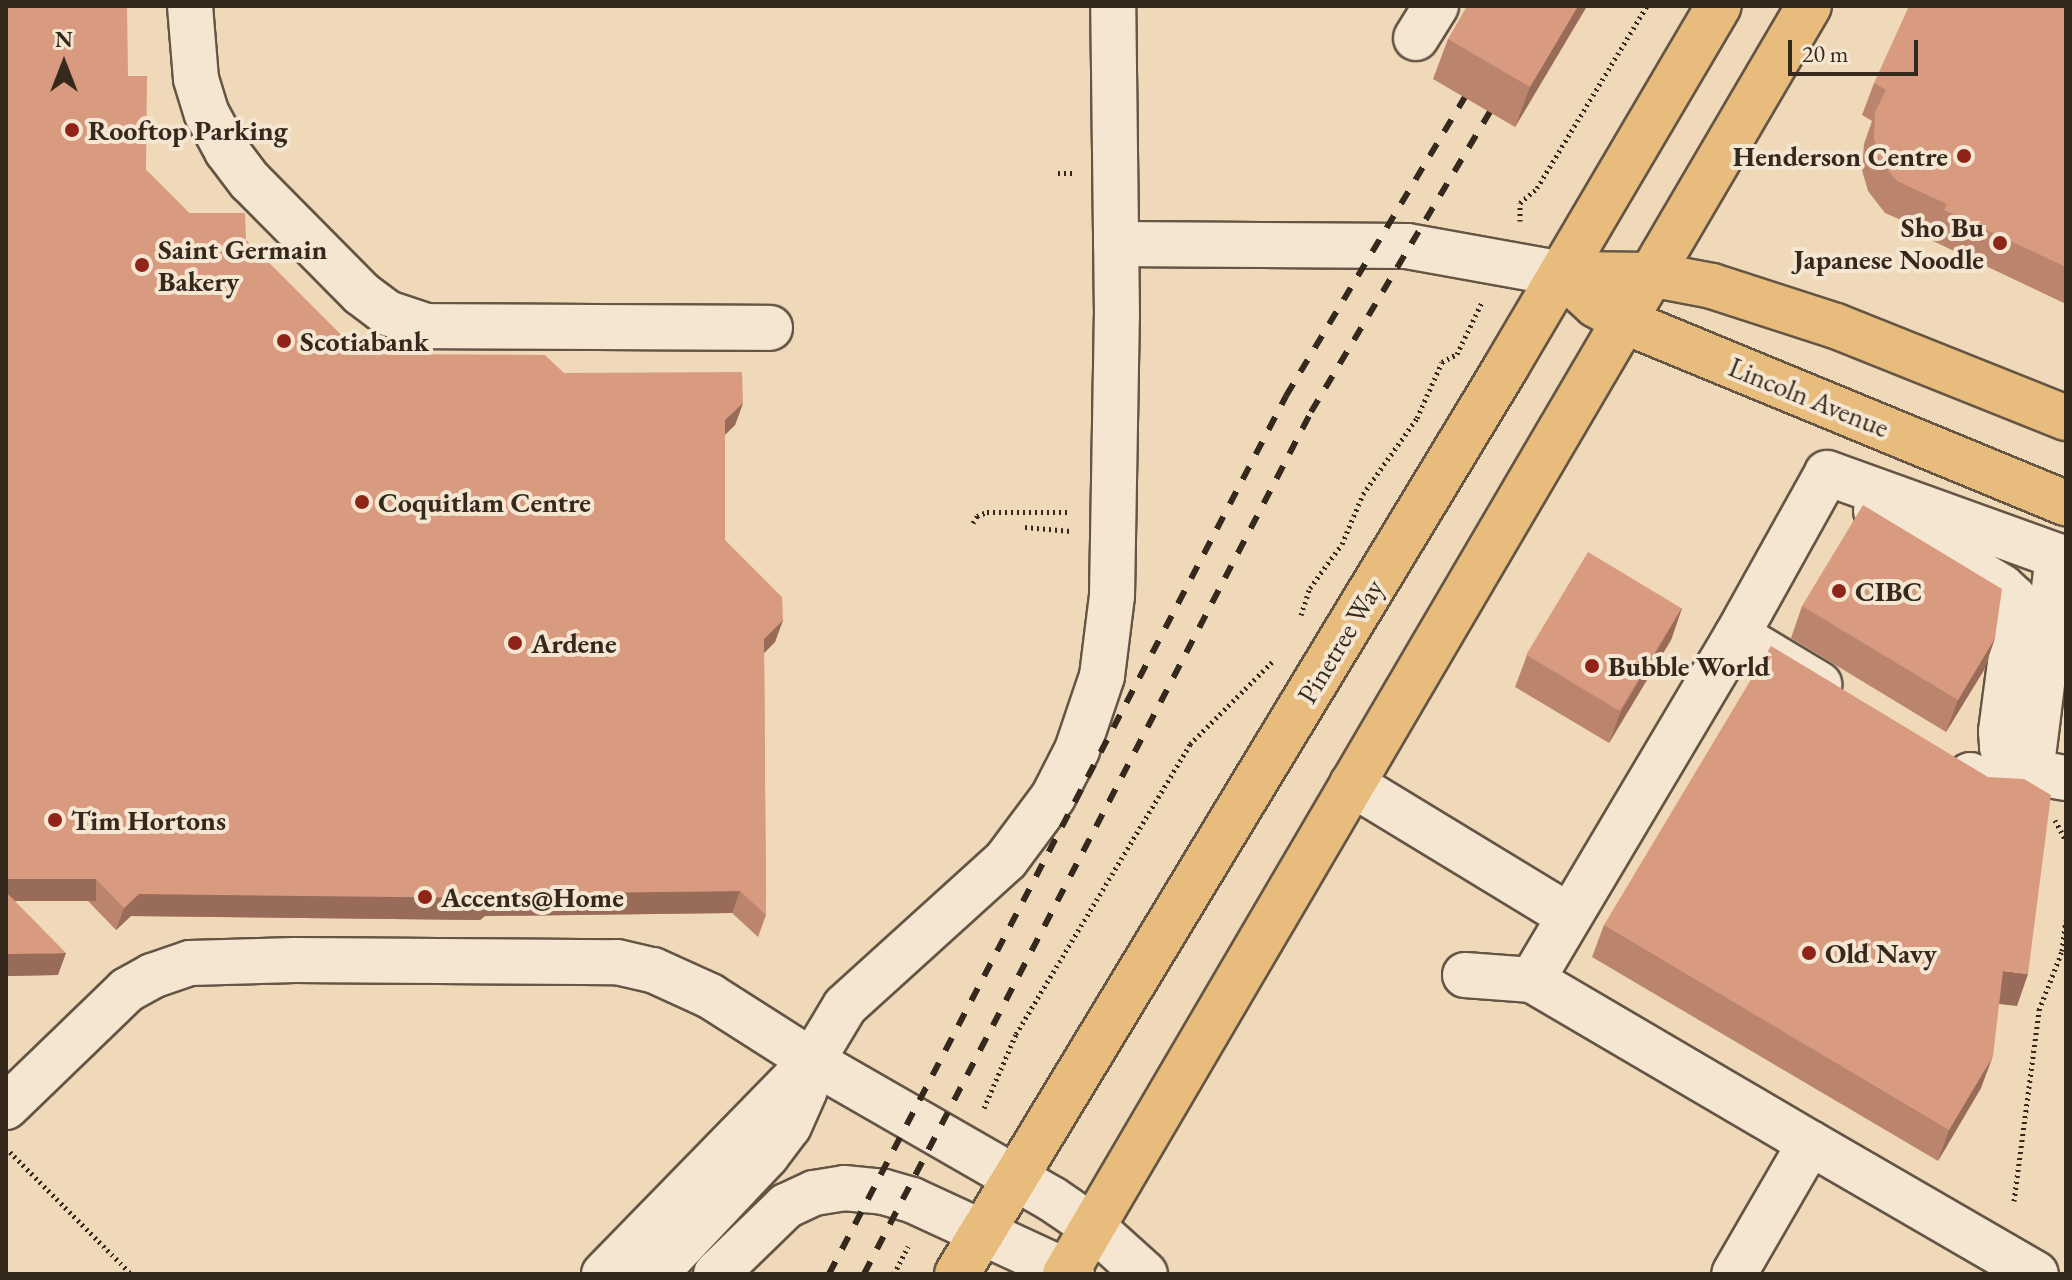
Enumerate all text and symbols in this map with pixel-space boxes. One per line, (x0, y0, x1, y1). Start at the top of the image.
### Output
north arrow (24, 24, 104, 104)
scale bar (1792, 24, 1922, 74)
text: N (55, 25, 73, 54)
text: 20 m (1802, 38, 1849, 69)
place label: Rooftop Parking (88, 113, 288, 147)
marker: Rooftop Parking (63, 121, 81, 139)
place label: Henderson Centre (1733, 139, 1948, 173)
marker: Henderson Centre (1955, 147, 1973, 165)
place label: Sho Bu Japanese Noodle (1794, 210, 1984, 276)
place label: Saint Germain Bakery (158, 232, 327, 298)
marker: Sho Bu Japanese Noodle (1991, 234, 2009, 252)
marker: Saint Germain Bakery (133, 256, 151, 274)
place label: Scotiabank (300, 324, 429, 358)
marker: Scotiabank (275, 332, 293, 350)
street label: Lincoln Avenue (1724, 350, 1894, 444)
place label: Coquitlam Centre (378, 485, 591, 519)
marker: Coquitlam Centre (353, 493, 371, 511)
street label: Pinetree Way (1290, 573, 1390, 709)
place label: CIBC (1855, 574, 1922, 608)
marker: CIBC (1830, 582, 1848, 600)
place label: Ardene (531, 626, 617, 660)
marker: Ardene (506, 634, 524, 652)
place label: Bubble World (1608, 649, 1770, 683)
marker: Bubble World (1583, 657, 1601, 675)
place label: Tim Hortons (71, 803, 226, 837)
marker: Tim Hortons (46, 811, 64, 829)
place label: Accents@Home (441, 880, 624, 914)
marker: Accents@Home (416, 888, 434, 906)
place label: Old Navy (1825, 936, 1937, 970)
marker: Old Navy (1800, 944, 1818, 962)

